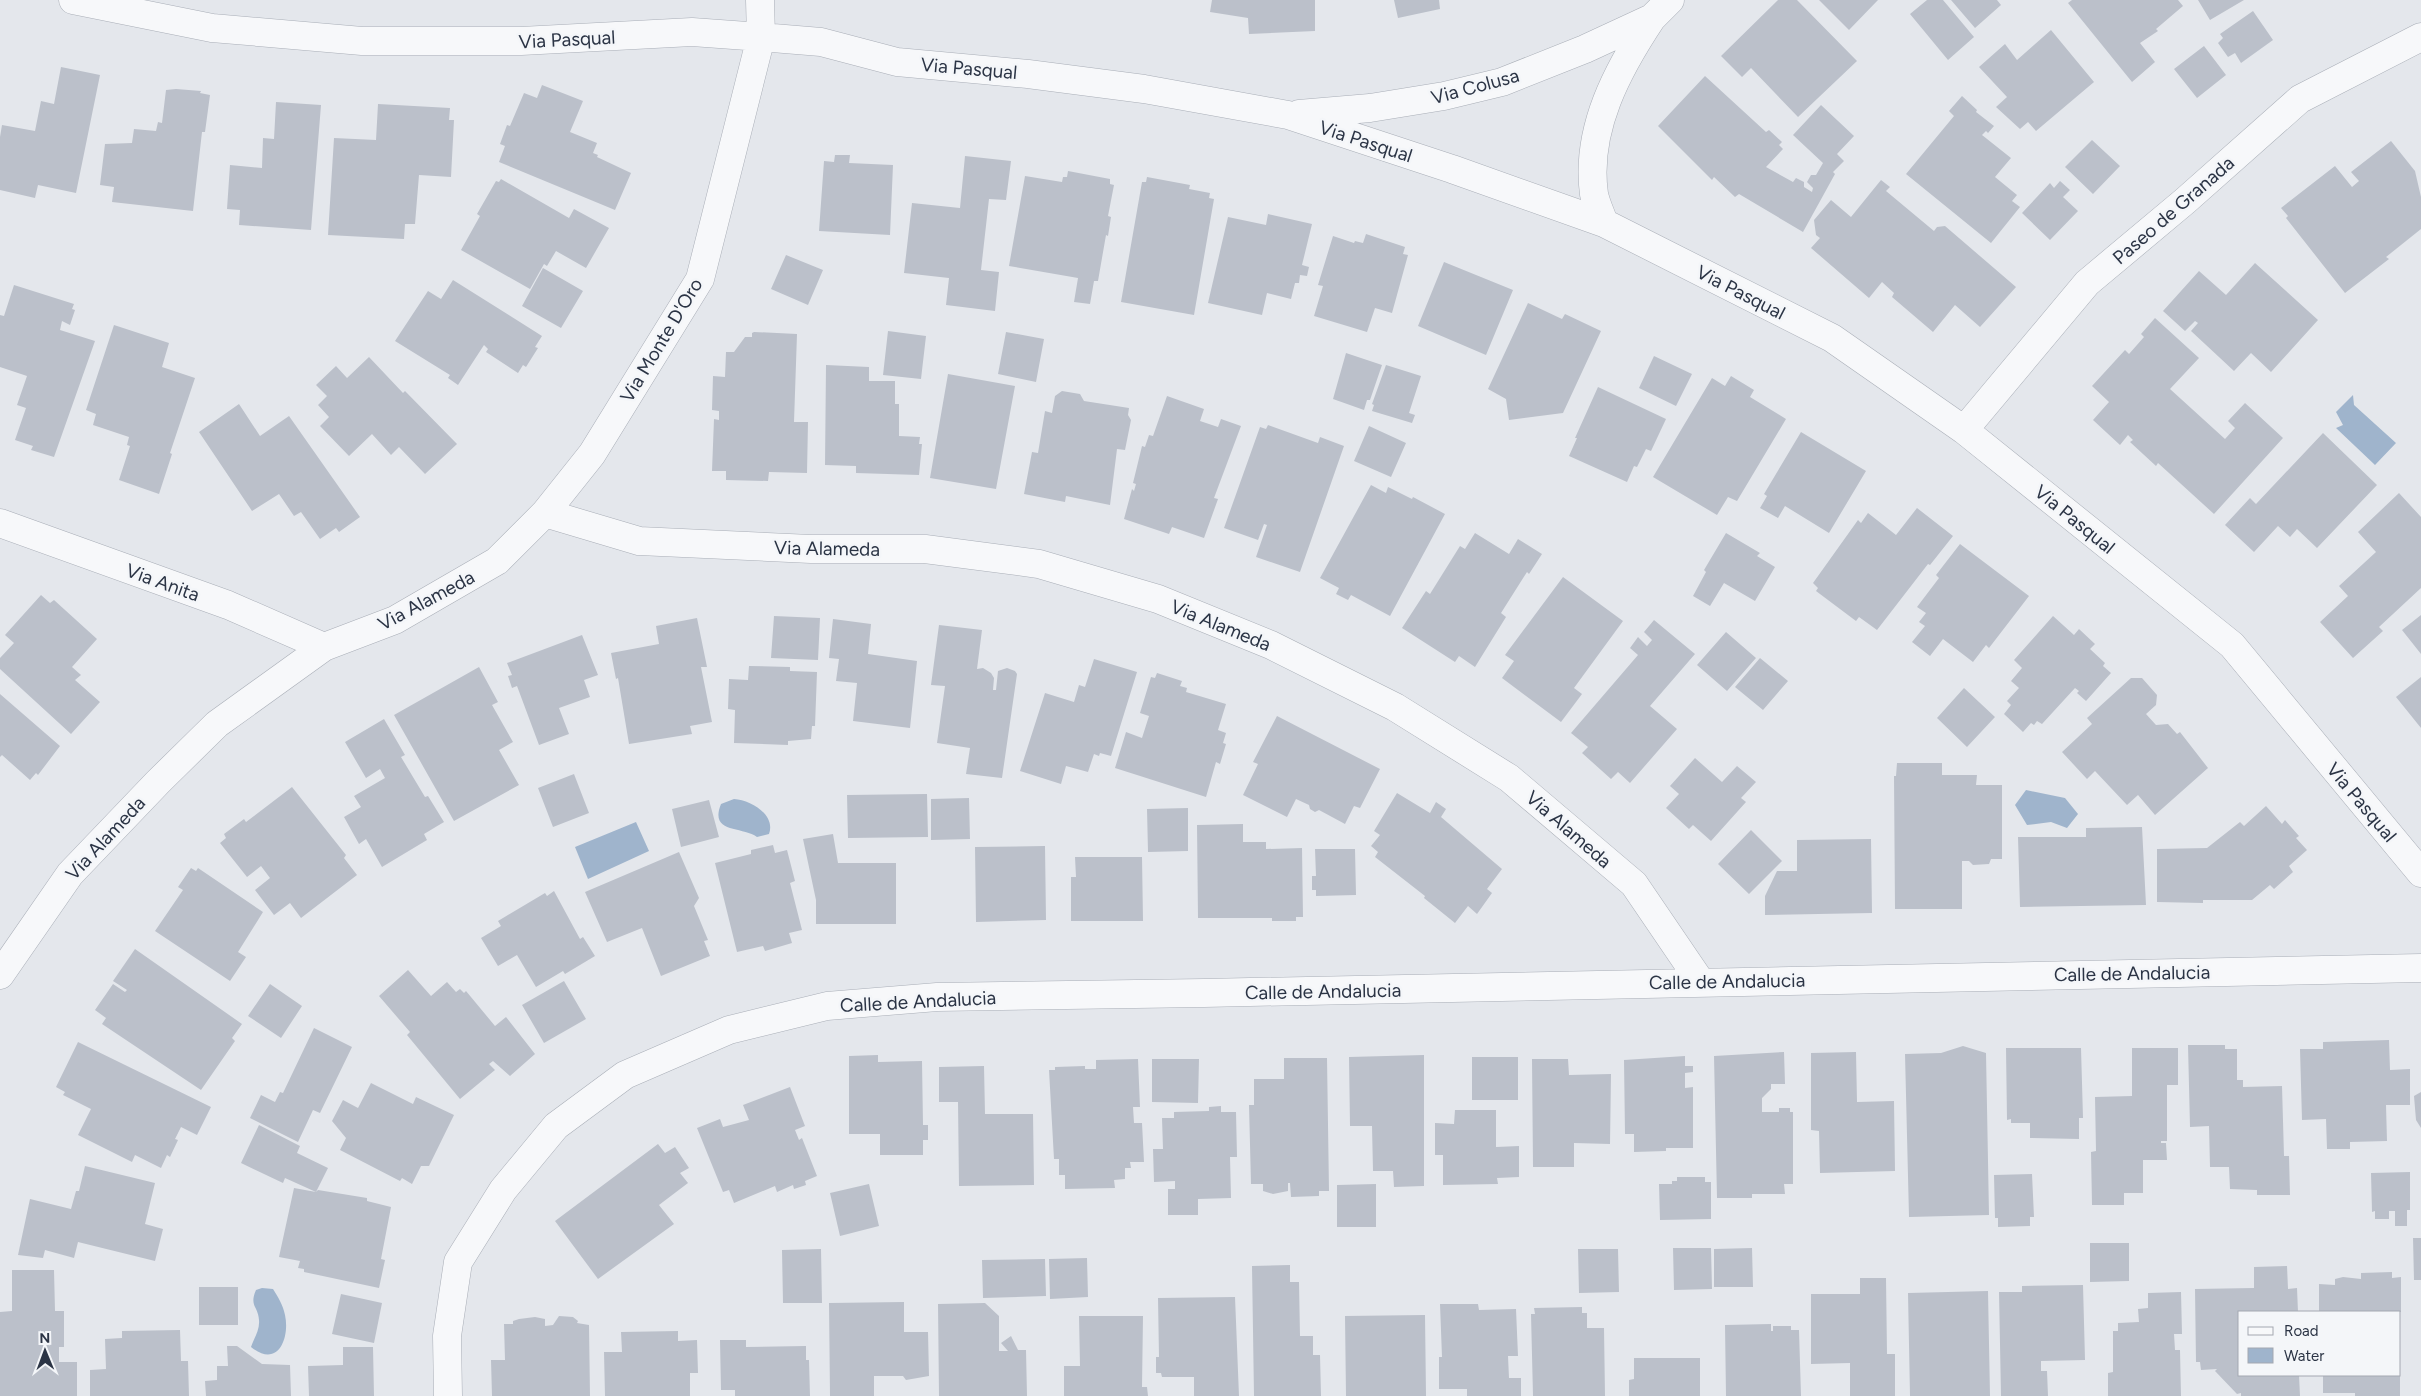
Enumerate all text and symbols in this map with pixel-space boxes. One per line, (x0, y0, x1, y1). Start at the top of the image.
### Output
street label: Via Pasqual (518, 25, 616, 54)
street label: Via Pasqual (920, 53, 1018, 84)
street label: Via Colusa (1429, 64, 1522, 109)
street label: Via Pasqual (1316, 116, 1415, 167)
street label: Paseo de Granada (2108, 151, 2239, 269)
street label: Via Pasqual (1692, 260, 1789, 325)
street label: Via Monte D'Oro (615, 274, 708, 407)
street label: Via Pasqual (2030, 480, 2120, 559)
street label: Via Alameda (774, 536, 880, 561)
street label: Via Anita (123, 559, 203, 606)
street label: Via Alameda (374, 565, 478, 635)
street label: Via Alameda (1167, 595, 1274, 656)
street label: Via Pasqual (2322, 758, 2402, 847)
street label: Via Alameda (1521, 786, 1616, 873)
street label: Via Alameda (61, 792, 150, 885)
street label: Calle de Andalucia (2054, 961, 2210, 986)
street label: Calle de Andalucia (1649, 969, 1805, 994)
street label: Calle de Andalucia (1245, 979, 1401, 1004)
street label: Calle de Andalucia (839, 986, 997, 1017)
legend (2238, 1311, 2401, 1376)
text: Road (2284, 1322, 2319, 1340)
north arrow (20, 1326, 70, 1376)
text: N (39, 1330, 50, 1347)
text: Water (2284, 1347, 2324, 1365)

